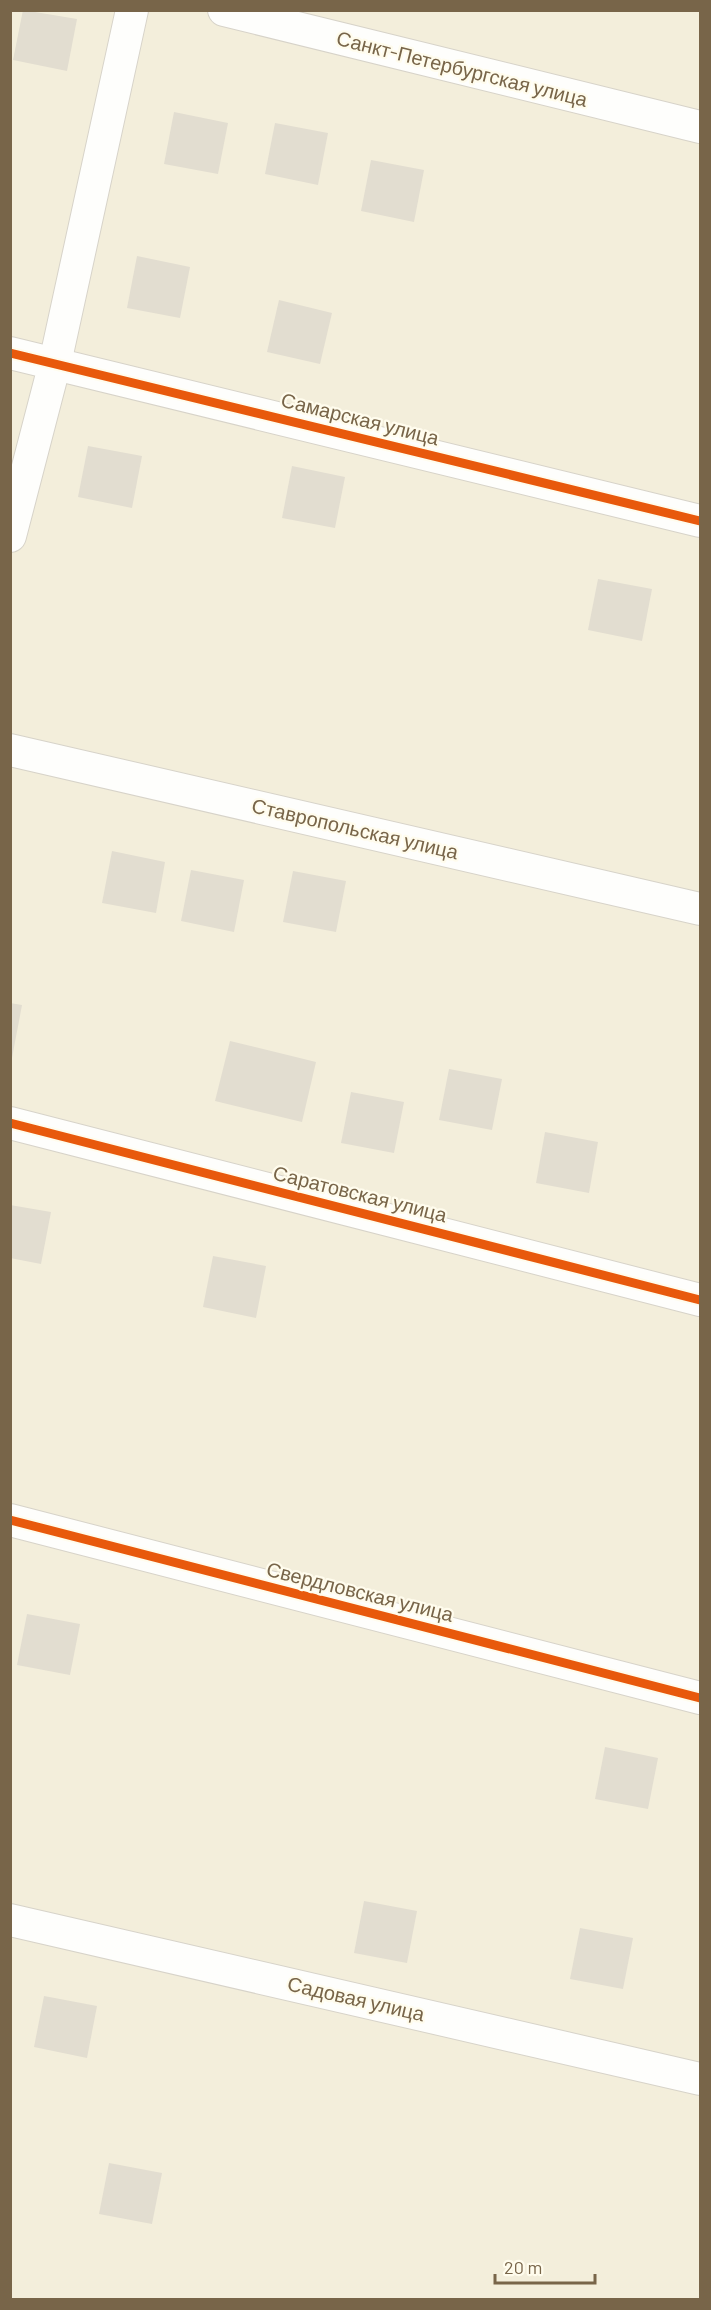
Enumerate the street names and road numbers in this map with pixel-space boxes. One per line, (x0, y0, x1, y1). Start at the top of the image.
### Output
street label: Санкт-Петербургская улица (334, 25, 591, 111)
street label: Самарская улица (279, 387, 443, 449)
street label: Ставропольская улица (250, 793, 462, 864)
street label: Саратовская улица (271, 1160, 450, 1226)
street label: Свердловская улица (264, 1556, 457, 1626)
street label: Садовая улица (285, 1971, 428, 2026)

